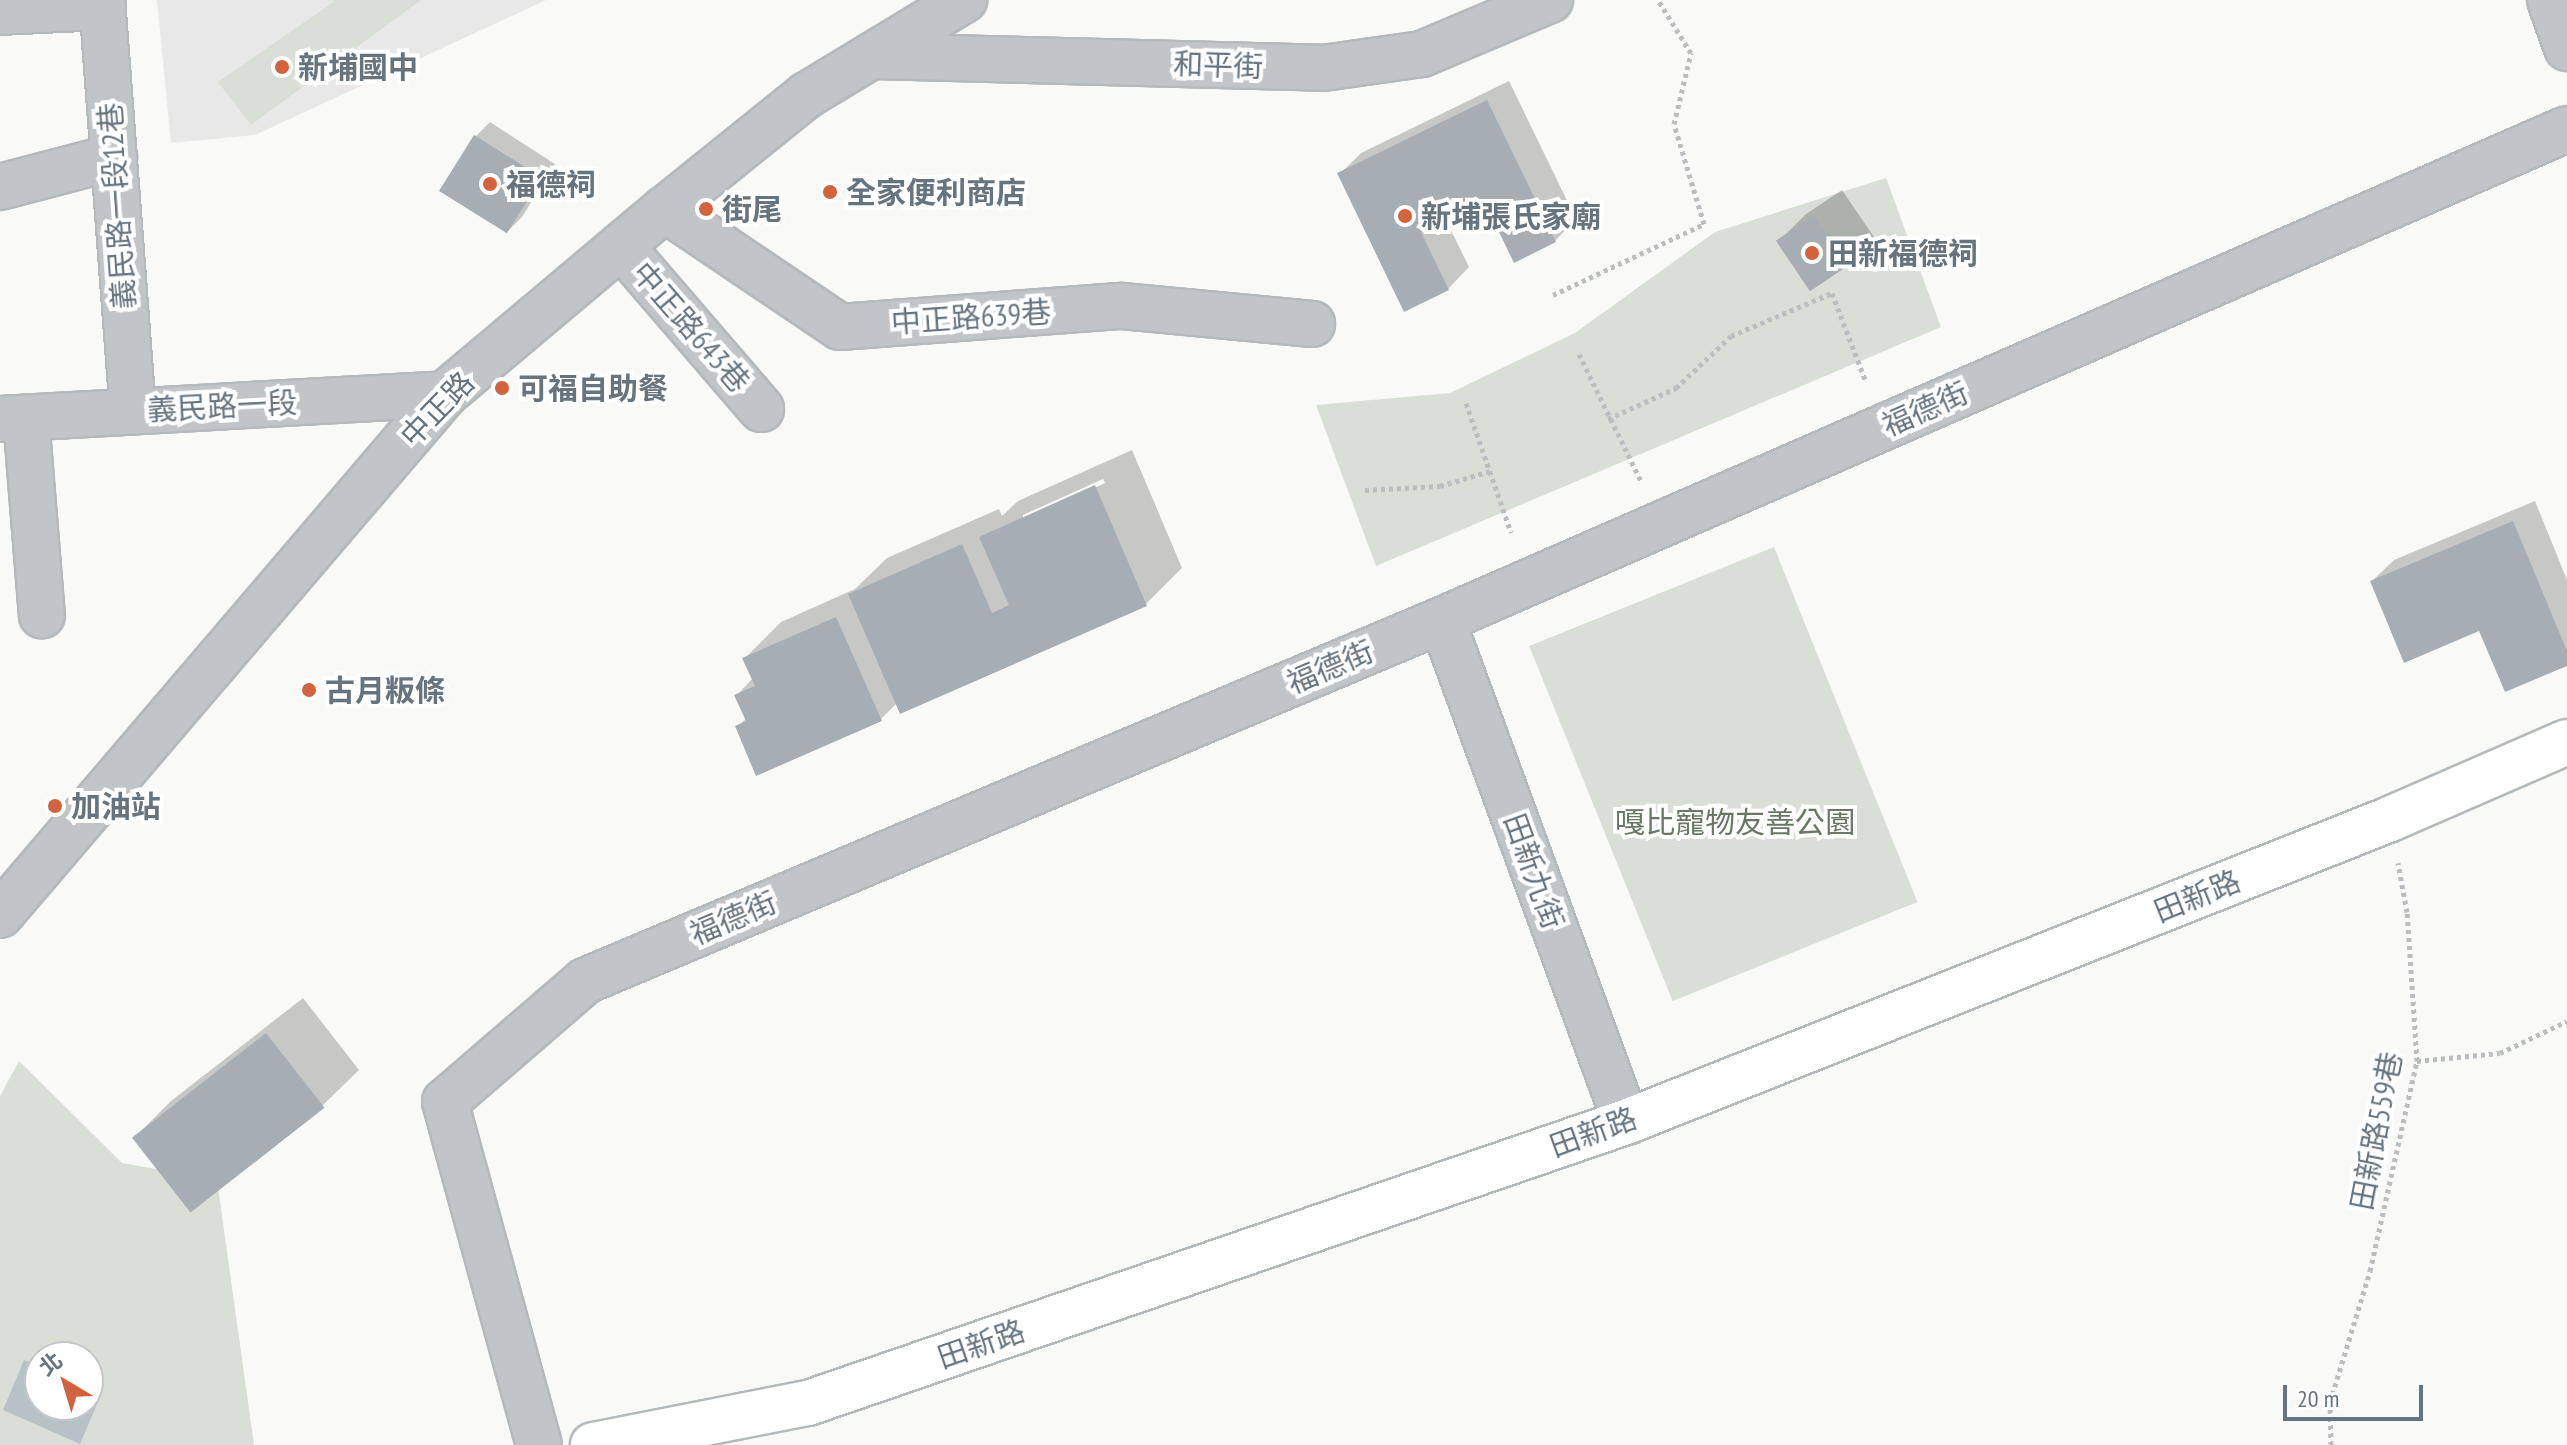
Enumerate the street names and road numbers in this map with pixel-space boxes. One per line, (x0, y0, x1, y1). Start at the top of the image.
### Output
street label: 和平街 (1172, 45, 1264, 85)
street label: 義民路一段12巷 (92, 101, 142, 311)
street label: 中正路643巷 (625, 255, 757, 399)
street label: 中正路639巷 (890, 293, 1052, 341)
street label: 中正路 (393, 364, 481, 454)
street label: 福德街 (1877, 374, 1973, 444)
street label: 義民路一段 (146, 384, 298, 428)
street label: 福德街 (1282, 633, 1378, 701)
street label: 田新九街 (1497, 808, 1571, 934)
street label: 田新路 (2149, 862, 2245, 930)
street label: 福德街 (685, 884, 781, 952)
street label: 田新路559巷 (2343, 1049, 2409, 1213)
street label: 田新路 (1545, 1100, 1641, 1164)
street label: 田新路 (933, 1312, 1029, 1376)

